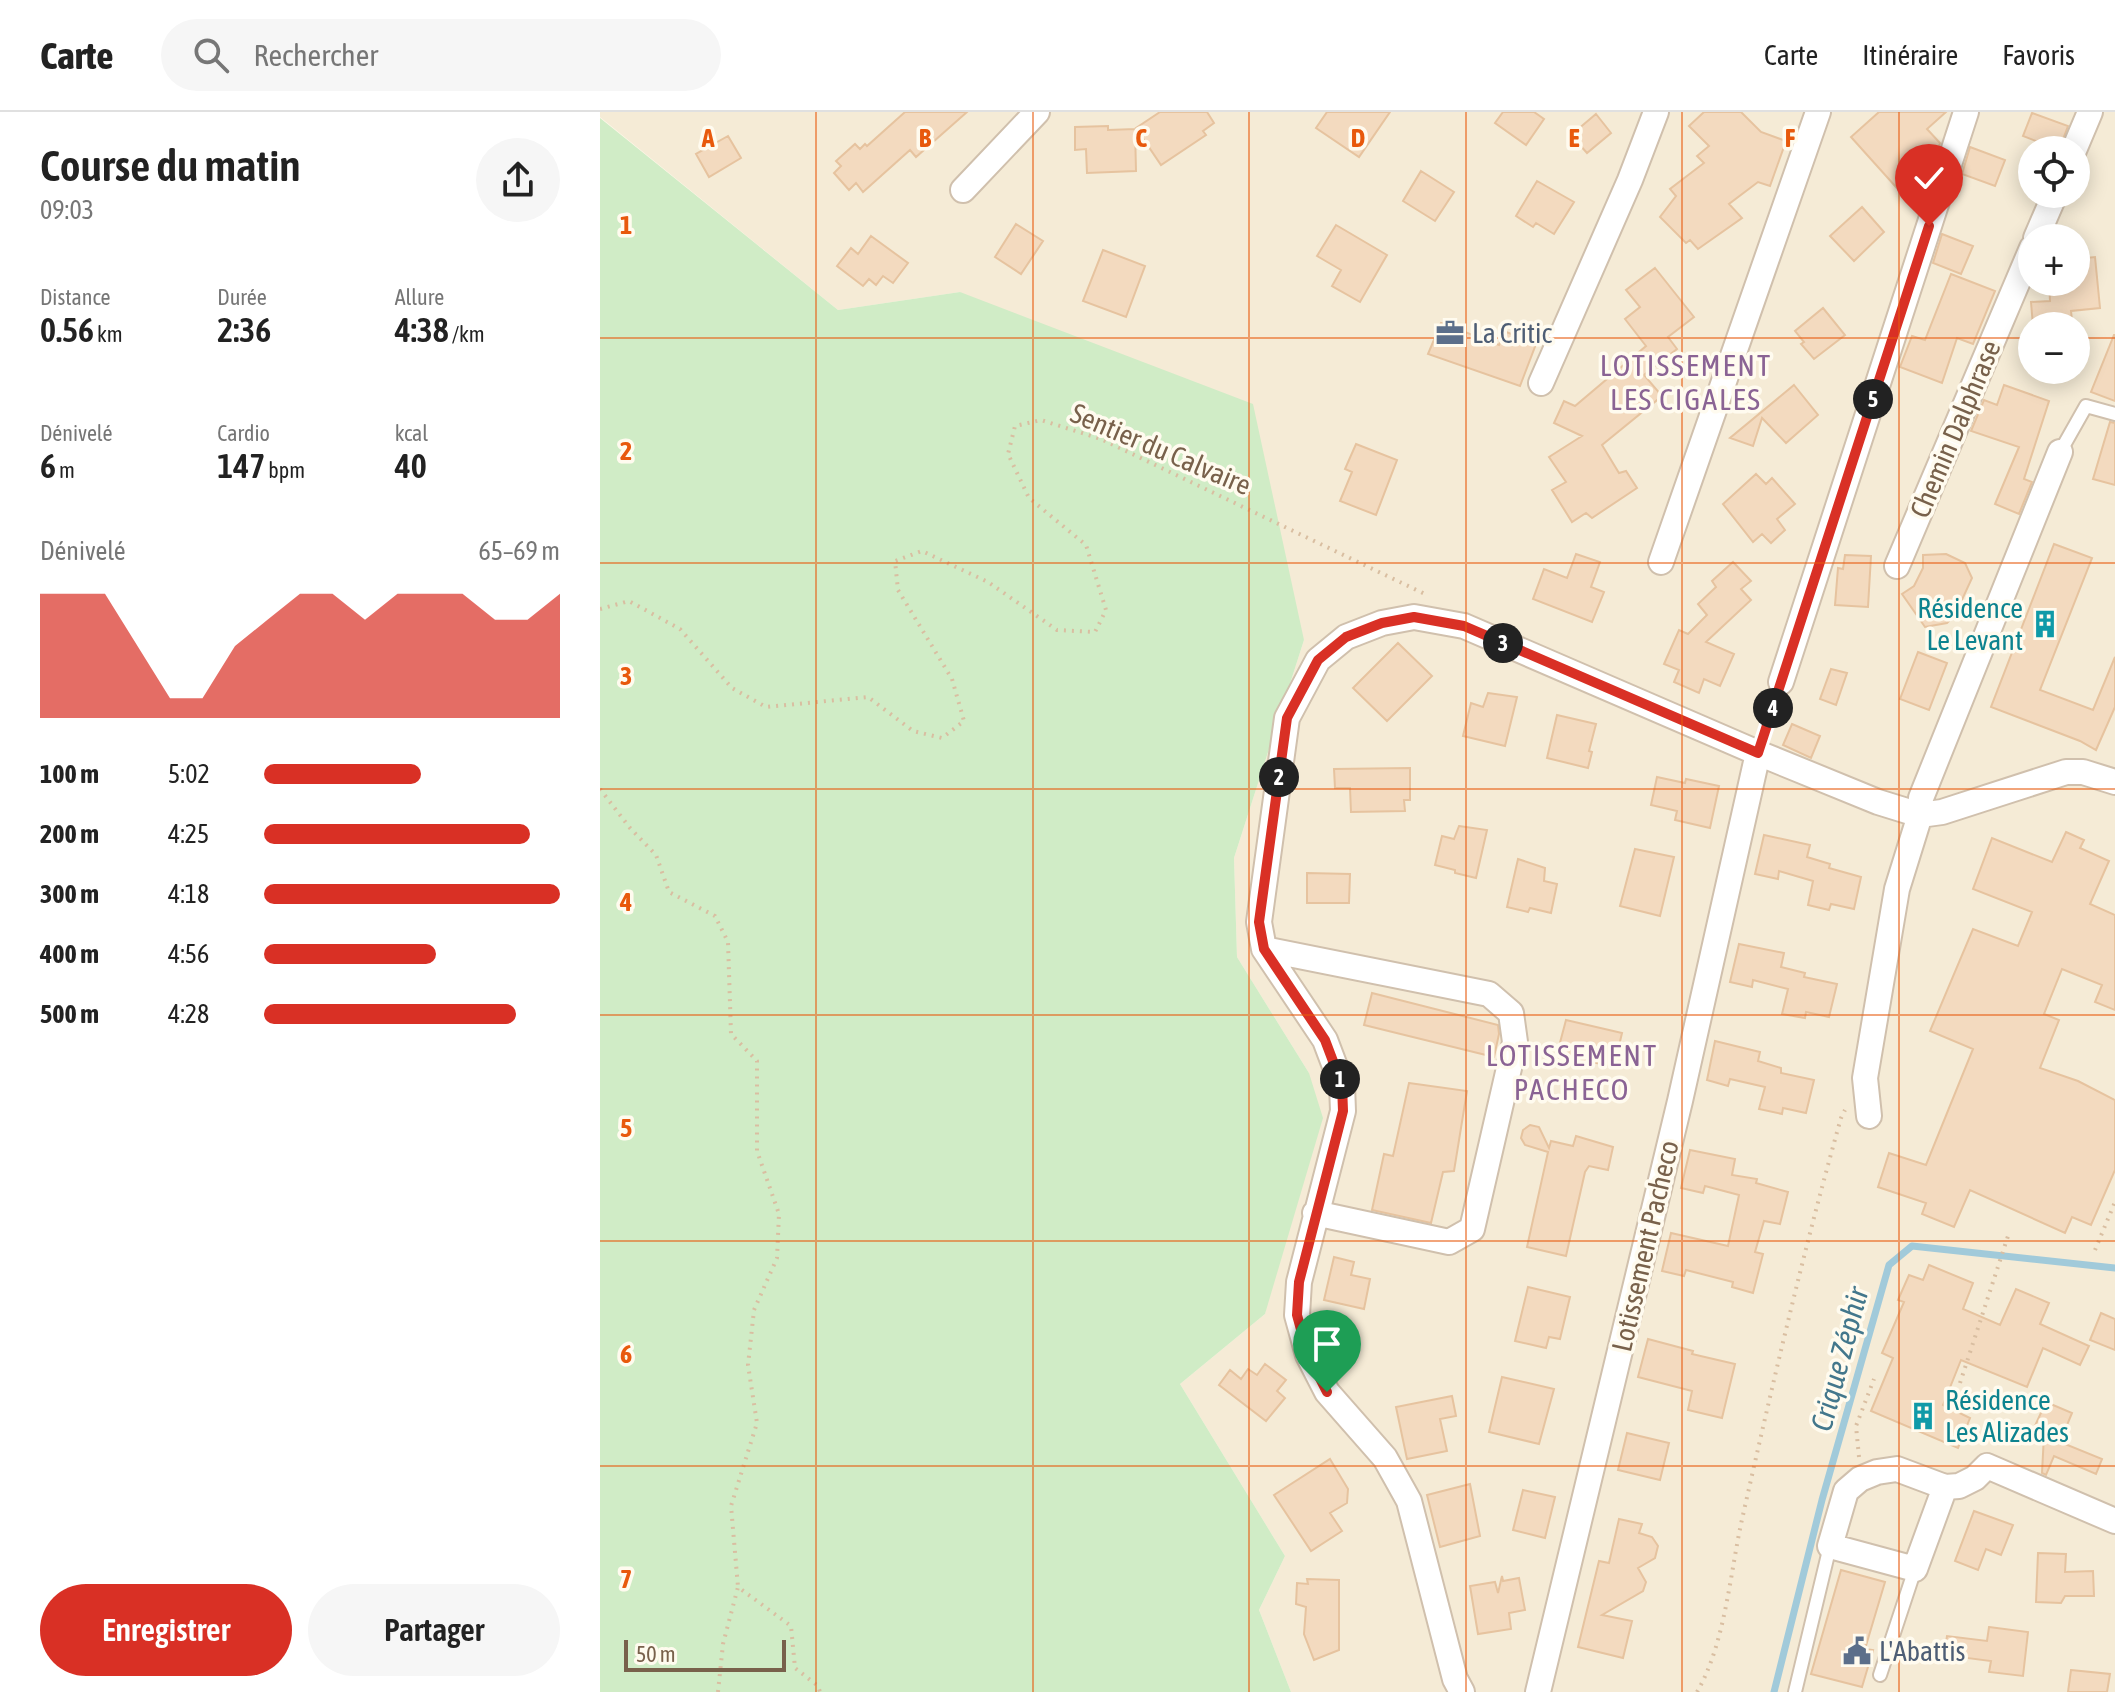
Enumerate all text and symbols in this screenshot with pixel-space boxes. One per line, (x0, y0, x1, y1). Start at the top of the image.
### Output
search box (161, 19, 721, 91)
icon: search (189, 33, 233, 77)
text: Carte (40, 34, 113, 77)
text: Rechercher (253, 38, 378, 72)
text: Carte (1764, 39, 1818, 71)
text: Itinéraire (1862, 39, 1958, 71)
text: Favoris (2002, 39, 2075, 71)
text: A (701, 123, 715, 153)
text: B (919, 123, 932, 153)
text: C (1135, 123, 1147, 153)
text: D (1351, 123, 1365, 153)
text: E (1568, 123, 1580, 153)
text: F (1785, 123, 1796, 153)
map controls (2018, 136, 2090, 384)
button: locate (2018, 136, 2090, 208)
button: share (476, 138, 560, 222)
text: Course du matin (40, 140, 301, 190)
pin (1895, 144, 1963, 226)
icon: check (1907, 156, 1951, 200)
text: 09:03 (40, 195, 94, 225)
text: 1 (620, 210, 632, 240)
button: + (2018, 224, 2090, 296)
text: Distance (40, 284, 111, 310)
text: Durée (217, 284, 267, 310)
text: Allure (395, 284, 444, 310)
text: 0.56 (40, 310, 94, 349)
text: 2:36 (217, 310, 271, 349)
text: 4:38 (395, 310, 449, 349)
button: − (2018, 312, 2090, 384)
place label: La Critic (1472, 317, 1552, 349)
office icon: La Critic (1435, 318, 1465, 348)
text: km (94, 321, 123, 347)
text: /km (449, 321, 485, 347)
street label: Chemin Dalphrase (1903, 336, 2007, 522)
district label: LOTISSEMENT LES CIGALES (1600, 348, 1772, 416)
pin: 5 (1853, 379, 1893, 419)
text: 5 (1868, 386, 1878, 412)
street label: Sentier du Calvaire (1066, 397, 1256, 501)
text: Dénivelé (40, 420, 112, 446)
text: Cardio (217, 420, 270, 446)
text: kcal (395, 420, 428, 446)
text: 2 (620, 436, 632, 466)
text: 6 (40, 446, 56, 485)
text: 147 (217, 446, 265, 485)
text: 40 (395, 446, 427, 485)
text: m (56, 457, 75, 483)
text: bpm (265, 457, 305, 483)
text: Dénivelé (40, 536, 126, 566)
text: 65–69 m (478, 536, 560, 566)
place label: Résidence Le Levant (1917, 592, 2023, 656)
building icon: Résidence Le Levant (2030, 609, 2060, 639)
pin: 3 (1483, 623, 1523, 663)
text: 3 (1498, 630, 1508, 656)
text: 3 (620, 661, 632, 691)
pin: 4 (1753, 688, 1793, 728)
text: 4 (1768, 695, 1778, 721)
pin: 2 (1259, 757, 1299, 797)
text: 100 m (40, 759, 99, 789)
text: 5:02 (168, 759, 210, 789)
text: 2 (1274, 764, 1284, 790)
text: 200 m (40, 819, 99, 849)
text: 4:25 (168, 819, 209, 849)
text: 300 m (40, 879, 99, 909)
text: 4:18 (168, 879, 209, 909)
text: 4 (619, 887, 632, 917)
text: 400 m (40, 939, 99, 969)
text: 4:56 (168, 939, 209, 969)
text: 500 m (40, 999, 99, 1029)
text: 4:28 (168, 999, 209, 1029)
district label: LOTISSEMENT PACHECO (1486, 1038, 1658, 1106)
pin: 1 (1320, 1059, 1360, 1099)
text: 1 (1335, 1066, 1345, 1092)
text: 5 (620, 1113, 632, 1143)
street label: Lotissement Pacheco (1605, 1137, 1685, 1355)
water label: Crique Zéphir (1804, 1282, 1875, 1435)
pin (1293, 1310, 1361, 1392)
icon: arrive (1305, 1322, 1349, 1366)
text: 6 (620, 1339, 632, 1369)
place label: Résidence Les Alizades (1945, 1384, 2069, 1448)
building icon: Résidence Les Alizades (1908, 1401, 1938, 1431)
text: 7 (620, 1564, 632, 1594)
button: Enregistrer (40, 1584, 292, 1676)
button: Partager (308, 1584, 560, 1676)
place label: L'Abattis (1879, 1635, 1966, 1667)
scale bar (624, 1636, 786, 1672)
public building icon: L'Abattis (1842, 1636, 1872, 1666)
text: 50 m (636, 1641, 676, 1667)

